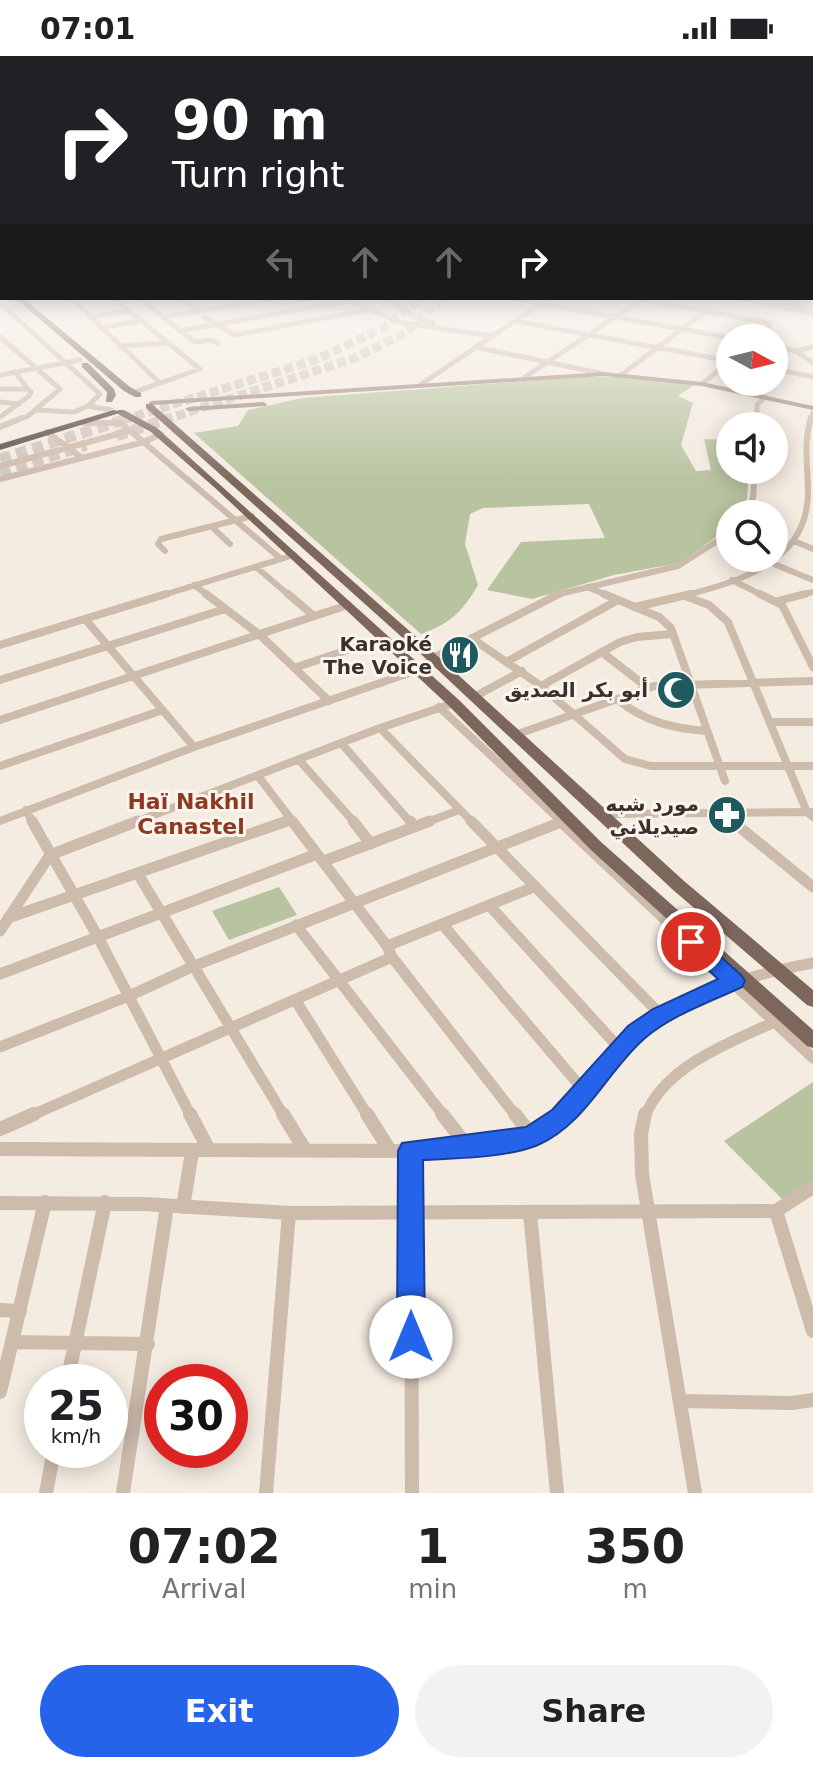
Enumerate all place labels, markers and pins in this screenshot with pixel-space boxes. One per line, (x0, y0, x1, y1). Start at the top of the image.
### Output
place label: Karaoké The Voice (323, 632, 432, 679)
restaurant icon: Karaoké The Voice (439, 634, 481, 676)
mosque icon: أبو بكر الصديق (655, 669, 697, 711)
place label: أبو بكر الصديق (504, 676, 648, 702)
place label: مورد شبه صيديلاني (605, 792, 699, 840)
pharmacy icon: مورد شبه صيديلاني (706, 794, 748, 836)
pin (657, 908, 725, 976)

